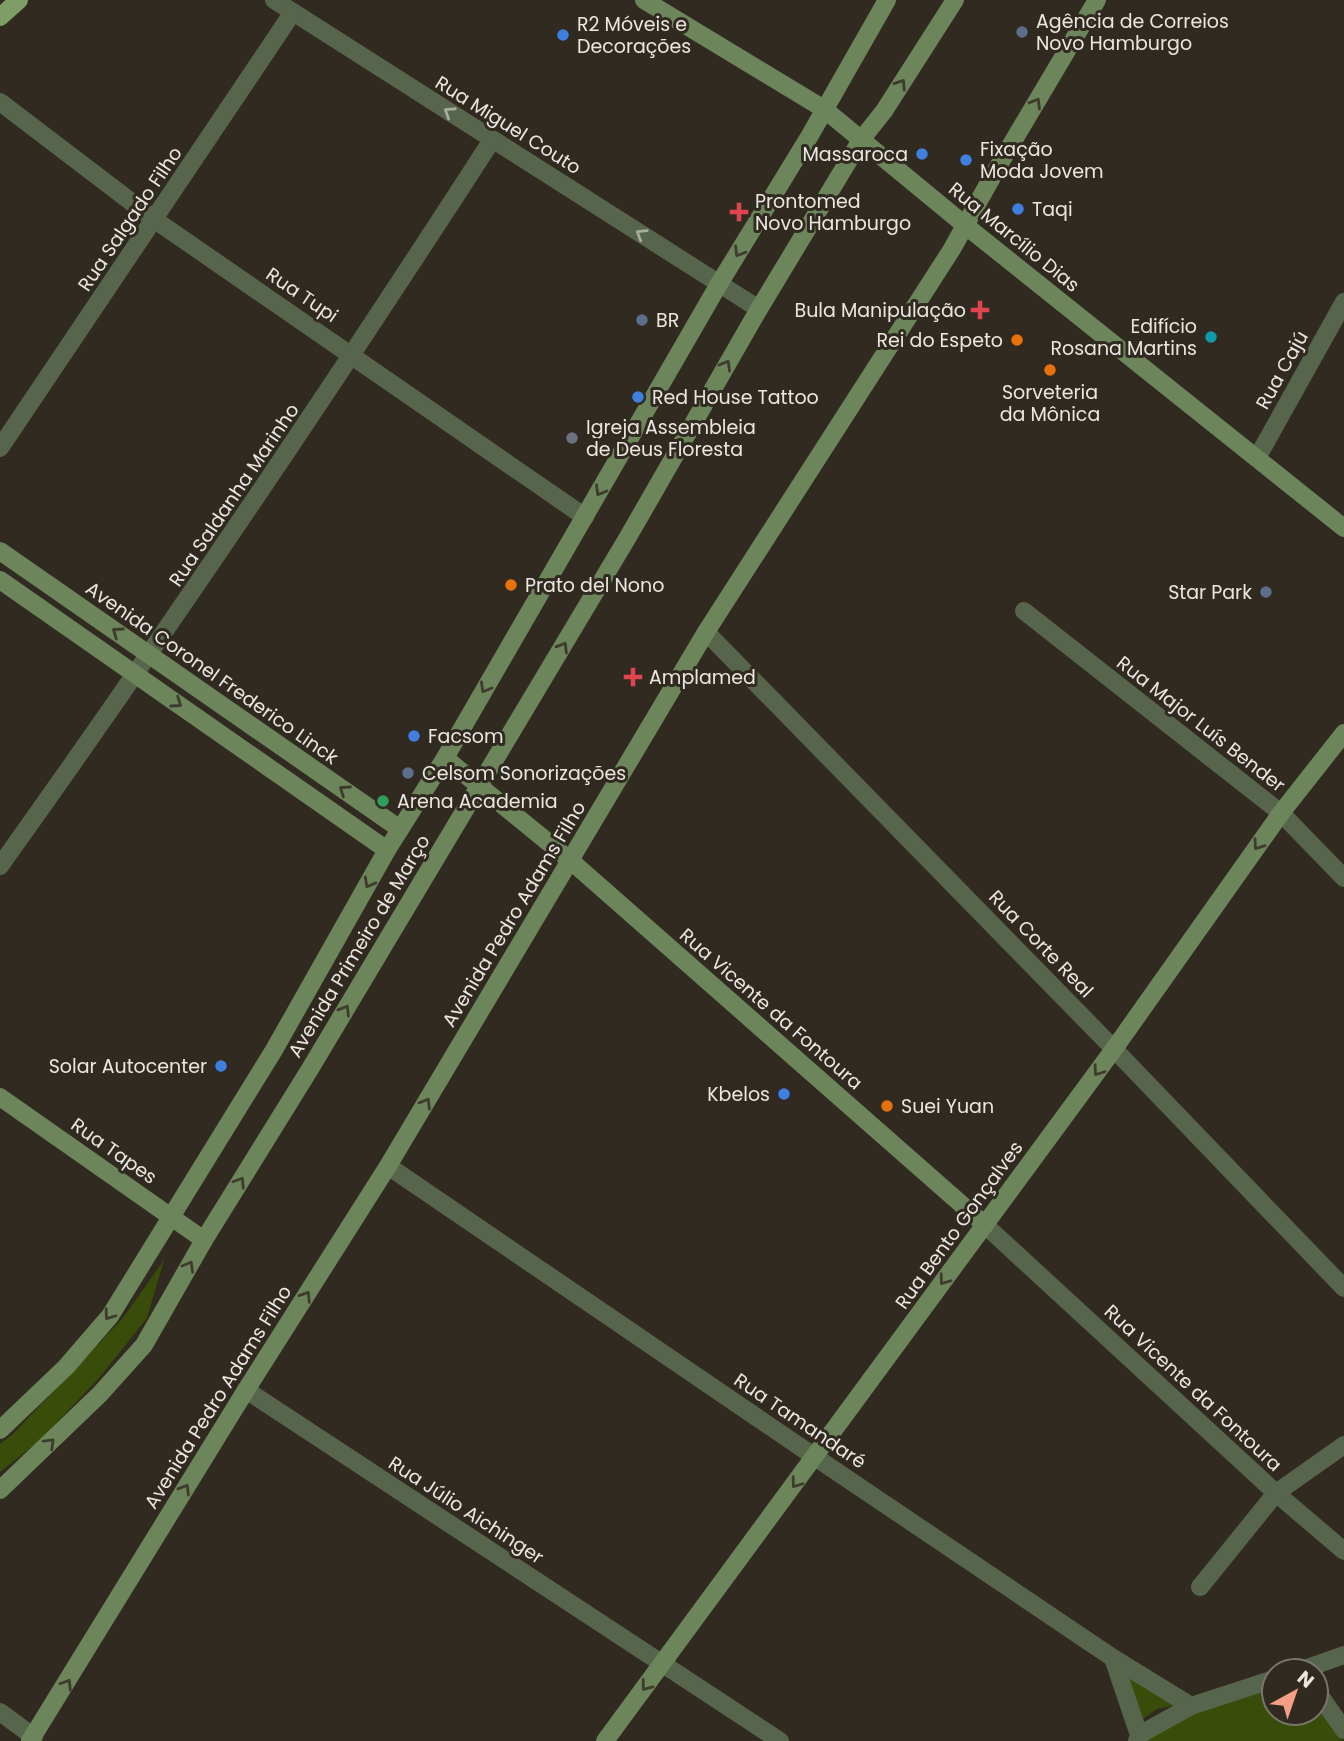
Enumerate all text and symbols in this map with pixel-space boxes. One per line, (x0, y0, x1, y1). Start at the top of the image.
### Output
place label: Agência de Correios Novo Hamburgo (1036, 8, 1229, 57)
place label: R2 Móveis e Decorações (577, 11, 691, 60)
marker: Agência de Correios Novo Hamburgo (1014, 24, 1030, 40)
marker: R2 Móveis e Decorações (555, 27, 571, 43)
street label: Rua Miguel Couto (430, 69, 586, 181)
one-way arrow (892, 79, 905, 92)
one-way arrow (1028, 97, 1041, 110)
one-way arrow (443, 108, 456, 121)
place label: Fixação Moda Jovem (980, 136, 1104, 185)
street label: Rua Salgado Filho (71, 141, 189, 297)
place label: Massaroca (802, 141, 908, 168)
marker: Massaroca (914, 146, 930, 162)
marker: Fixação Moda Jovem (958, 152, 974, 168)
street label: Rua Marcílio Dias (943, 176, 1085, 298)
place label: Prontomed Novo Hamburgo (755, 188, 911, 237)
place label: Taqi (1032, 196, 1073, 223)
marker: Taqi (1010, 201, 1026, 217)
marker: Prontomed Novo Hamburgo (729, 202, 749, 222)
one-way arrow (636, 230, 649, 243)
one-way arrow (734, 244, 747, 257)
street label: Rua Tupi (261, 261, 343, 329)
place label: Bula Manipulação (795, 297, 966, 324)
marker: Bula Manipulação (972, 302, 988, 318)
place label: BR (656, 307, 679, 334)
marker: BR (634, 312, 650, 328)
place label: Edifício Rosana Martins (1050, 313, 1197, 362)
street label: Rua Cajú (1249, 326, 1315, 414)
place label: Rei do Espeto (876, 327, 1003, 354)
marker: Edifício Rosana Martins (1203, 329, 1219, 345)
marker: Rei do Espeto (1009, 332, 1025, 348)
one-way arrow (718, 360, 731, 373)
marker: Sorveteria da Mônica (1042, 362, 1058, 378)
place label: Sorveteria da Mônica (1000, 379, 1100, 428)
place label: Red House Tattoo (652, 384, 819, 411)
marker: Red House Tattoo (630, 389, 646, 405)
street label: Rua Saldanha Marinho (163, 398, 305, 592)
place label: Igreja Assembleia de Deus Floresta (586, 414, 756, 463)
marker: Igreja Assembleia de Deus Floresta (564, 430, 580, 446)
one-way arrow (595, 484, 608, 496)
place label: Prato del Nono (525, 572, 664, 599)
street label: Avenida Coronel Frederico Linck (80, 575, 344, 771)
marker: Prato del Nono (503, 577, 519, 593)
place label: Star Park (1168, 579, 1252, 606)
marker: Star Park (1258, 584, 1274, 600)
one-way arrow (112, 628, 125, 640)
one-way arrow (554, 641, 567, 654)
street label: Rua Major Luís Bender (1111, 650, 1291, 798)
place label: Amplamed (649, 664, 756, 691)
marker: Amplamed (623, 667, 643, 687)
one-way arrow (480, 680, 493, 693)
one-way arrow (169, 695, 182, 707)
place label: Facsom (428, 723, 504, 750)
marker: Facsom (406, 728, 422, 744)
place label: Celsom Sonorizações (422, 760, 626, 787)
marker: Celsom Sonorizações (400, 765, 416, 781)
one-way arrow (339, 786, 352, 798)
place label: Arena Academia (397, 788, 558, 815)
marker: Arena Academia (375, 793, 391, 809)
street label: Avenida Pedro Adams Filho (436, 796, 592, 1032)
street label: Avenida Primeiro de Março (282, 829, 436, 1063)
one-way arrow (1254, 837, 1266, 850)
one-way arrow (364, 875, 377, 888)
street label: Rua Corte Real (983, 884, 1099, 1004)
street label: Rua Vicente da Fontoura (674, 922, 868, 1096)
one-way arrow (337, 1004, 350, 1017)
place label: Solar Autocenter (49, 1053, 207, 1080)
marker: Solar Autocenter (213, 1058, 229, 1074)
one-way arrow (1094, 1063, 1107, 1076)
place label: Kbelos (707, 1081, 770, 1108)
marker: Kbelos (776, 1086, 792, 1102)
place label: Suei Yuan (901, 1093, 994, 1120)
one-way arrow (418, 1098, 431, 1111)
marker: Suei Yuan (879, 1098, 895, 1114)
street label: Rua Tapes (66, 1111, 162, 1191)
street label: Rua Bento Gonçalves (889, 1135, 1029, 1315)
one-way arrow (231, 1176, 244, 1189)
one-way arrow (181, 1260, 194, 1273)
one-way arrow (940, 1272, 953, 1285)
street label: Avenida Pedro Adams Filho (138, 1280, 298, 1514)
one-way arrow (297, 1291, 310, 1304)
street label: Rua Vicente da Fontoura (1098, 1298, 1288, 1478)
one-way arrow (105, 1307, 117, 1320)
street label: Rua Tamandaré (729, 1367, 871, 1475)
one-way arrow (42, 1439, 55, 1452)
street label: Rua Júlio Aichinger (383, 1450, 549, 1570)
one-way arrow (792, 1475, 804, 1488)
one-way arrow (177, 1484, 190, 1497)
north arrow (1260, 1657, 1330, 1727)
text: N (1291, 1664, 1320, 1694)
one-way arrow (59, 1678, 72, 1691)
one-way arrow (642, 1679, 655, 1691)

